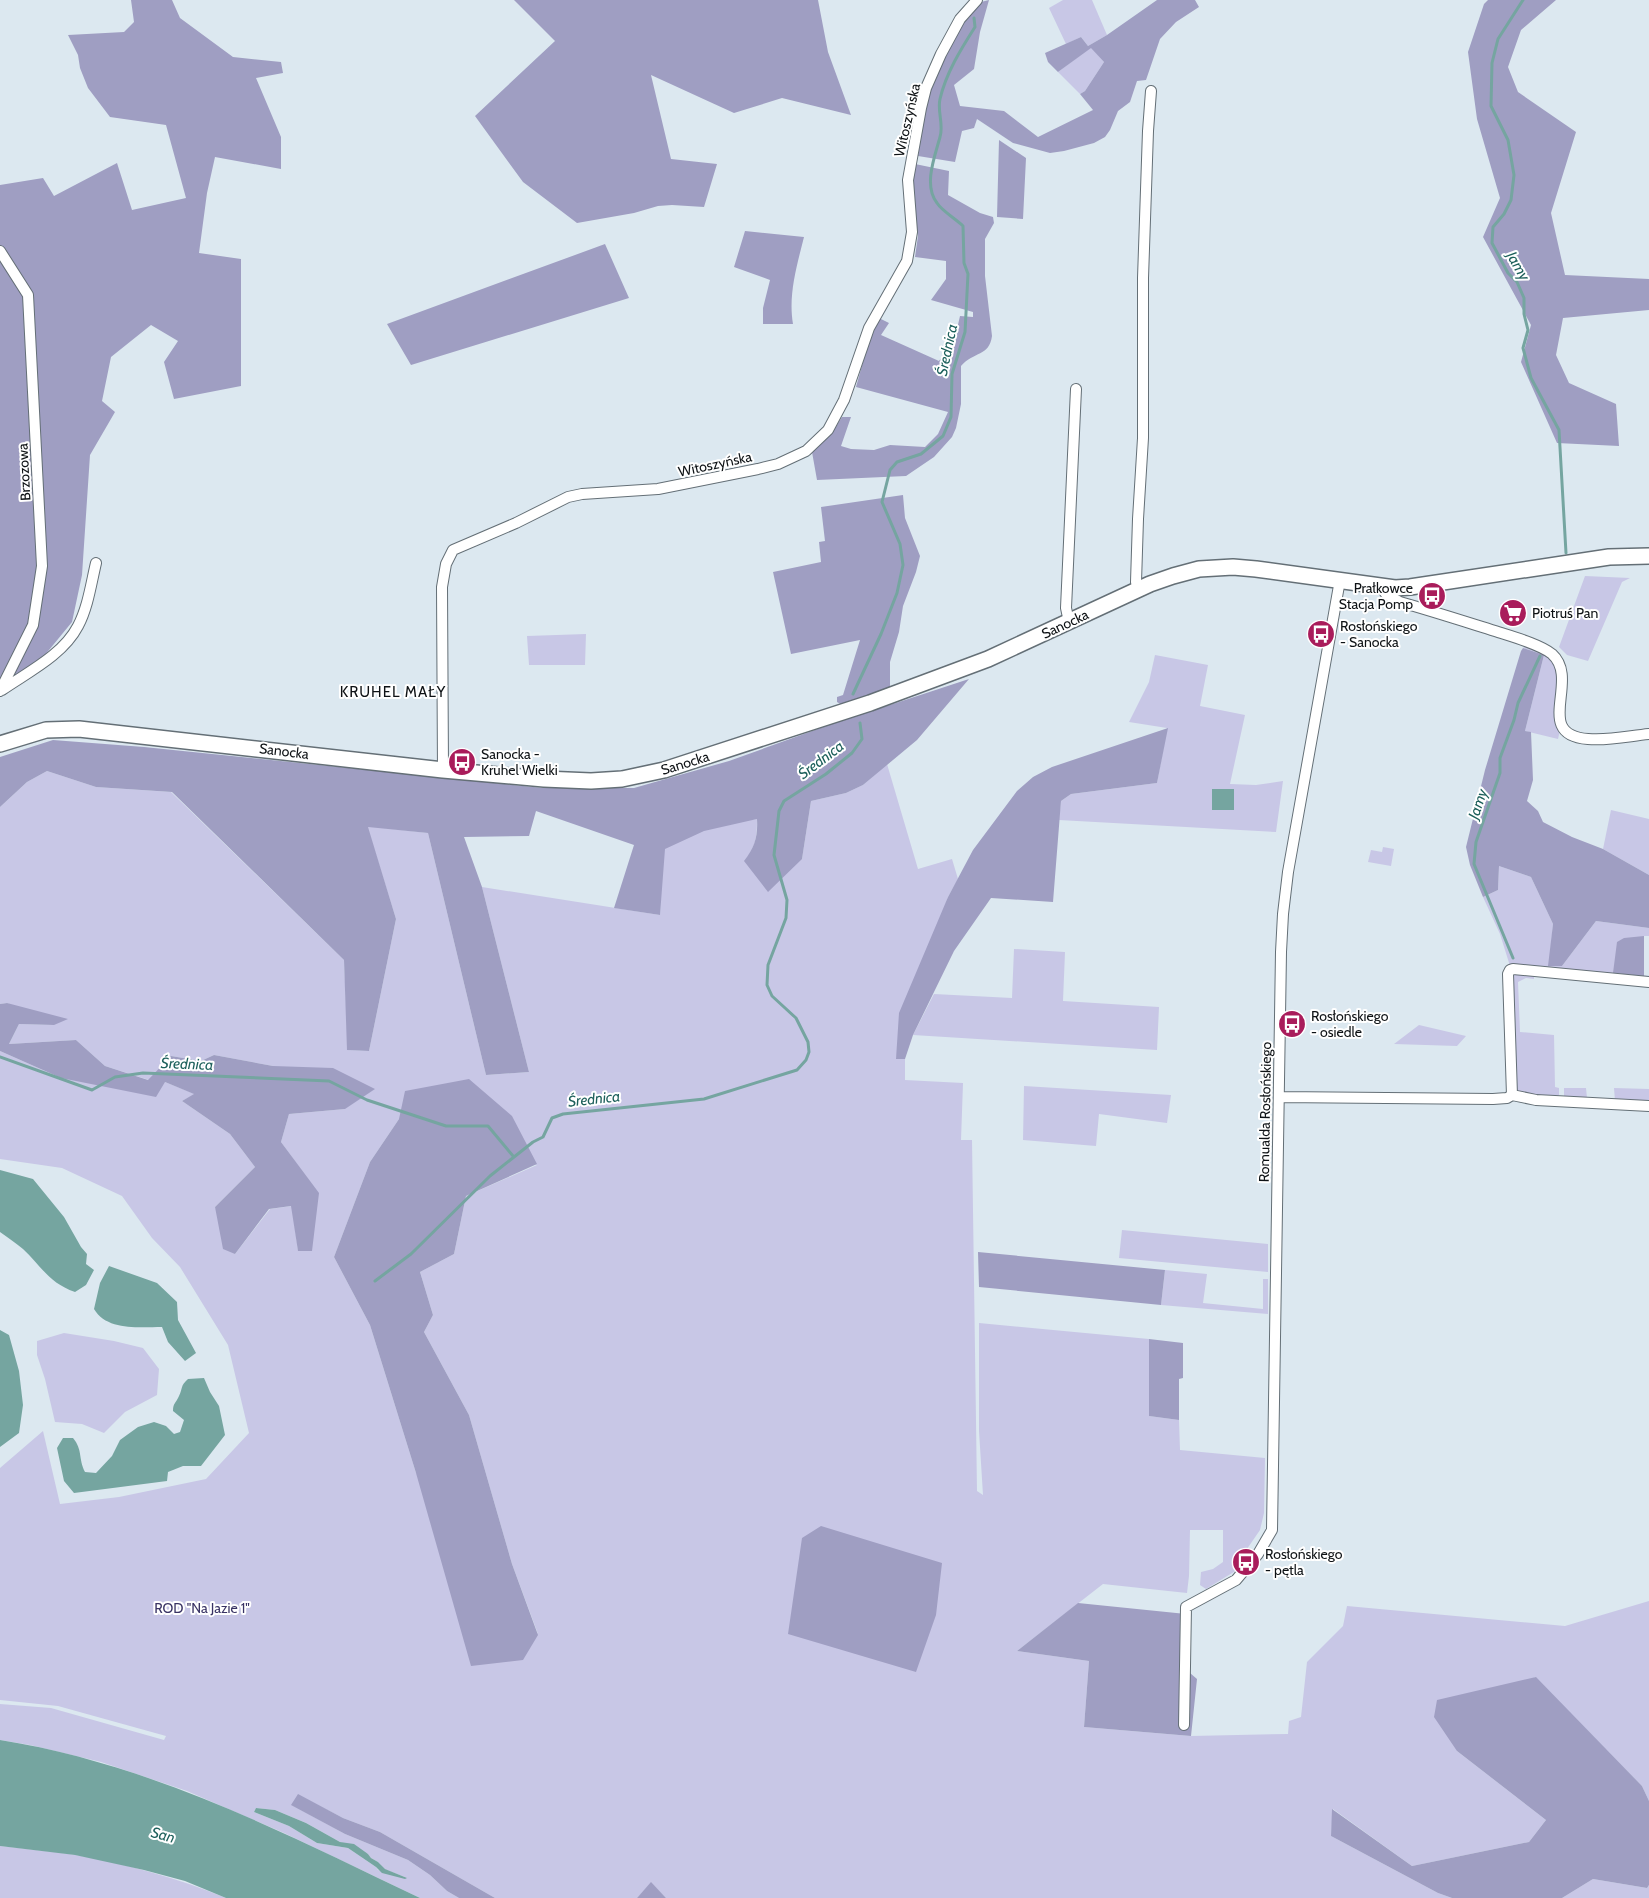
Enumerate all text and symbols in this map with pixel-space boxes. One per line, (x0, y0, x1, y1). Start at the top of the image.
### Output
street label: Witoszyńska (890, 81, 924, 158)
water label: Jamy (1502, 246, 1534, 285)
water label: Średnica (932, 322, 961, 378)
street label: Brzozowa (13, 443, 34, 501)
street label: Witoszyńska (677, 447, 754, 481)
place label: Prałkowce Stacja Pomp (1339, 579, 1413, 613)
bus stop icon: Prałkowce Stacja Pomp (1417, 581, 1447, 611)
supermarket icon: Piotruś Pan (1498, 598, 1528, 628)
place label: Piotruś Pan (1532, 604, 1598, 622)
street label: Sanocka (1039, 605, 1092, 643)
place label: Rosłońskiego - Sanocka (1340, 617, 1418, 651)
bus stop icon: Rosłońskiego - Sanocka (1306, 619, 1336, 649)
district label: KRUHEL MAŁY (340, 683, 446, 701)
water label: Średnica (794, 736, 847, 783)
street label: Sanocka (258, 739, 310, 763)
place label: Sanocka - Kruhel Wielki (481, 745, 558, 779)
bus stop icon: Sanocka - Kruhel Wielki (447, 747, 477, 777)
street label: Sanocka (659, 747, 712, 779)
water label: Jamy (1464, 786, 1492, 823)
place label: Rosłońskiego - osiedle (1311, 1007, 1389, 1041)
bus stop icon: Rosłońskiego - osiedle (1277, 1009, 1307, 1039)
street label: Romualda Rosłońskiego (1255, 1041, 1275, 1182)
water label: Średnica (160, 1053, 214, 1074)
water label: Średnica (567, 1086, 621, 1111)
place label: Rosłońskiego - pętla (1265, 1545, 1343, 1579)
bus stop icon: Rosłońskiego - pętla (1231, 1547, 1261, 1577)
park label: ROD "Na Jazie 1" (154, 1599, 250, 1617)
water label: San (149, 1823, 177, 1847)

